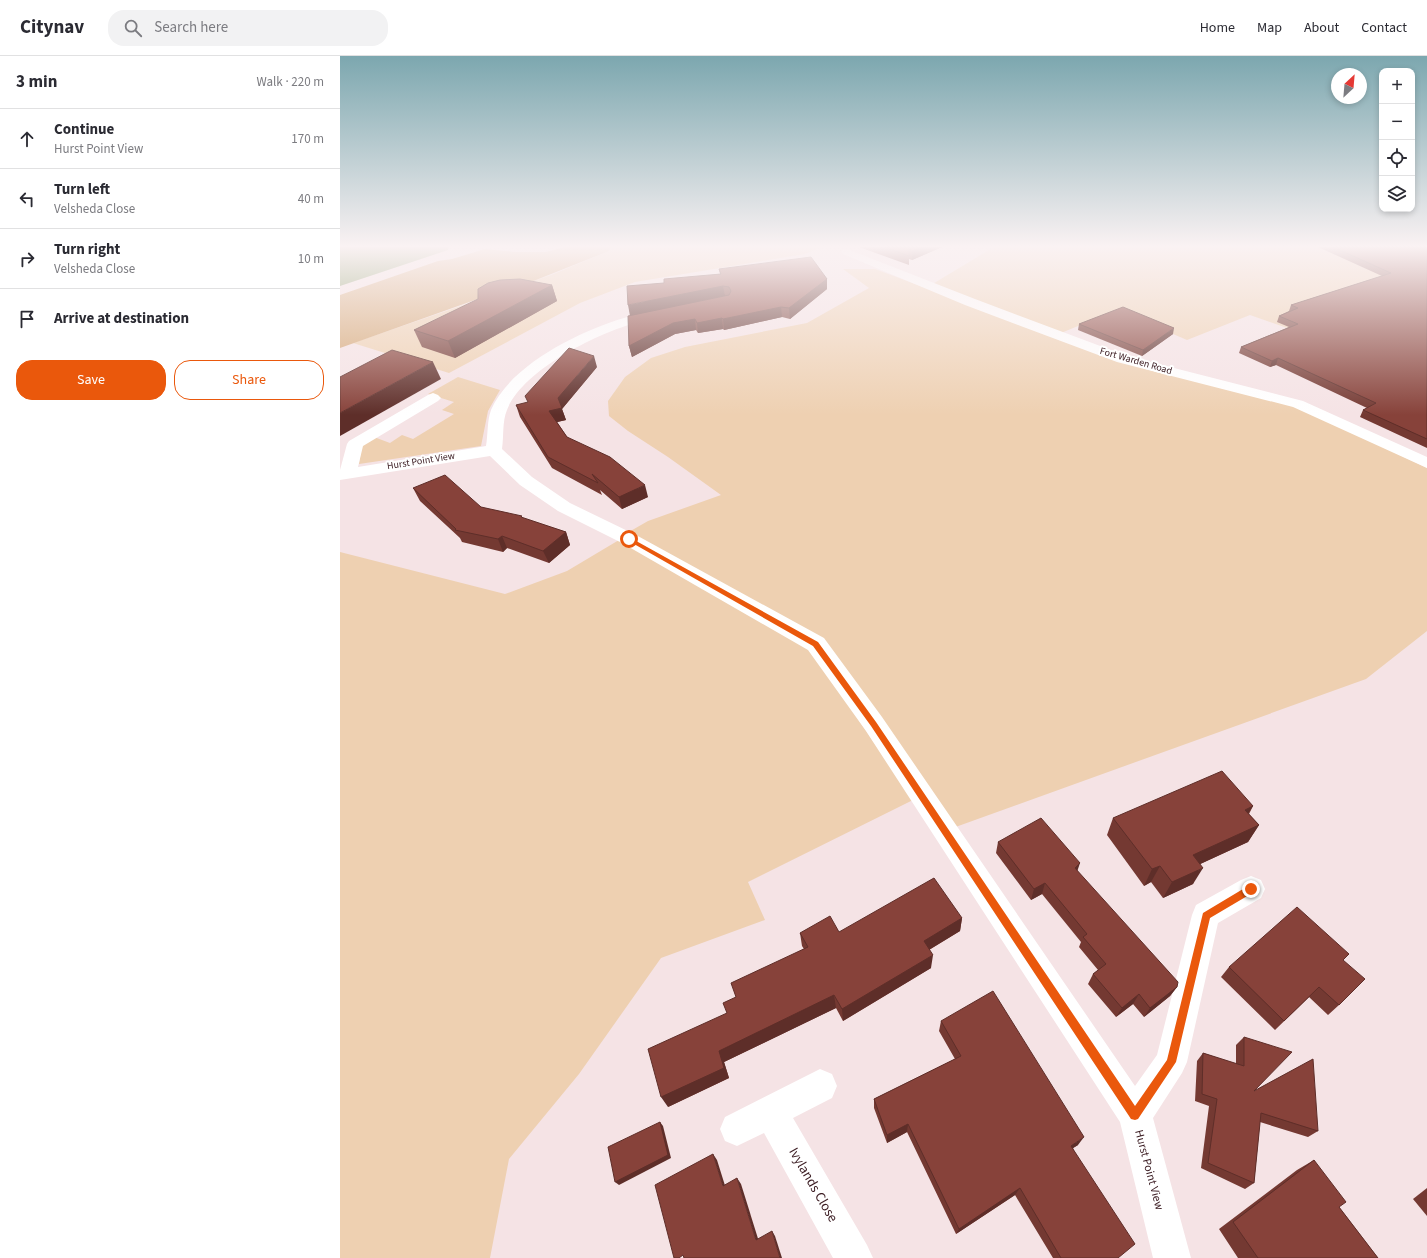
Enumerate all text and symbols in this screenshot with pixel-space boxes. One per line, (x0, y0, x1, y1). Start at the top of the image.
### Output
search box (108, 10, 388, 46)
text: Citynav (20, 14, 84, 41)
icon: search (122, 17, 144, 39)
text: Search here (154, 17, 228, 38)
text: Home (1200, 18, 1235, 38)
text: Map (1257, 18, 1282, 38)
text: About (1304, 18, 1339, 38)
text: Contact (1361, 18, 1407, 38)
north arrow (1331, 68, 1367, 104)
map controls (1379, 68, 1415, 212)
button: + (1379, 68, 1415, 104)
text: 3 min (16, 70, 57, 94)
text: Walk · 220 m (256, 73, 324, 91)
button: − (1379, 104, 1415, 140)
text: Continue (54, 119, 114, 140)
icon: ahead (16, 128, 38, 150)
text: 170 m (291, 130, 324, 148)
text: Hurst Point View (54, 140, 143, 158)
button: locate (1379, 140, 1415, 176)
button: layers (1379, 176, 1415, 212)
text: Turn left (54, 179, 110, 200)
icon: left (16, 188, 38, 210)
text: 40 m (298, 190, 324, 208)
text: Velsheda Close (54, 200, 135, 218)
text: Turn right (54, 239, 120, 260)
icon: right (16, 248, 38, 270)
text: 10 m (298, 250, 324, 268)
text: Velsheda Close (54, 260, 135, 278)
icon: arrive (16, 308, 38, 330)
text: Arrive at destination (54, 308, 189, 329)
street label: Fort Warden Road (1098, 344, 1174, 378)
button: Save (16, 360, 166, 400)
button: Share (174, 360, 324, 400)
street label: Hurst Point View (386, 449, 456, 473)
route start (620, 530, 638, 548)
route end (1242, 880, 1260, 898)
street label: Hurst Point View (1130, 1128, 1168, 1212)
street label: Ivylands Close (783, 1144, 843, 1226)

